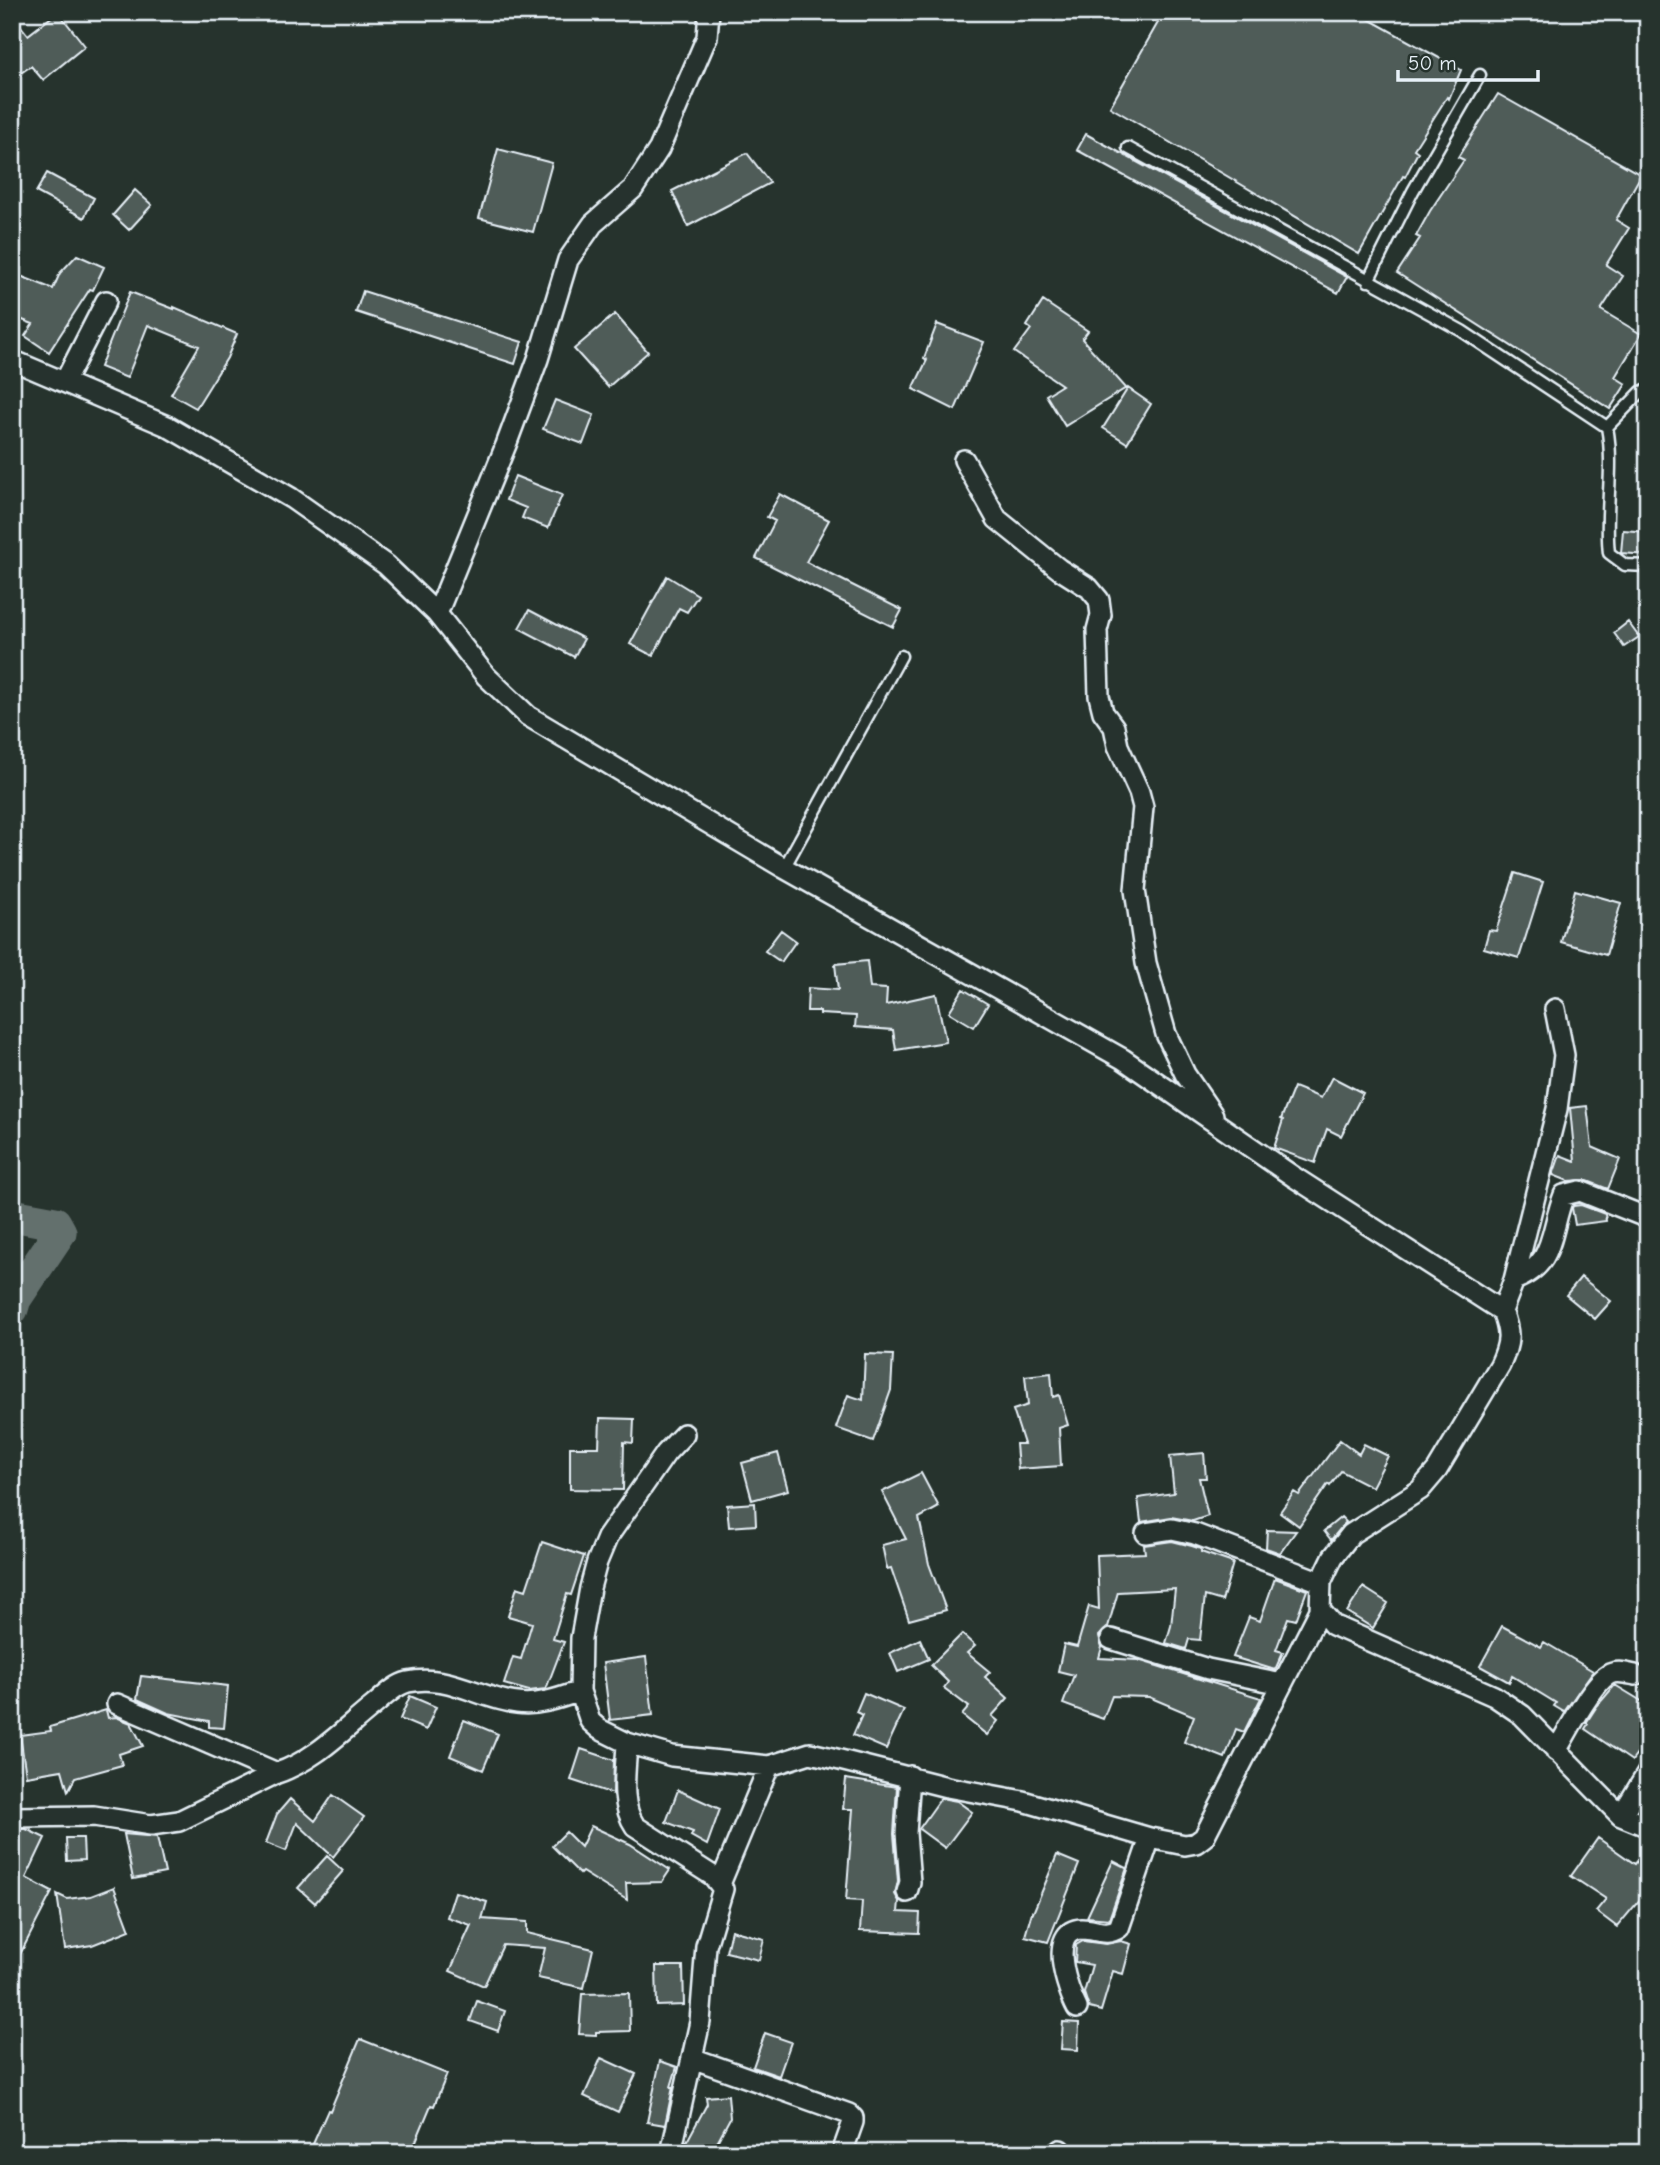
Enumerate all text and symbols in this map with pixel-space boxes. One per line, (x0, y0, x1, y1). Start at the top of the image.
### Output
scale bar (1398, 38, 1538, 82)
text: 50 m (1408, 51, 1457, 75)

